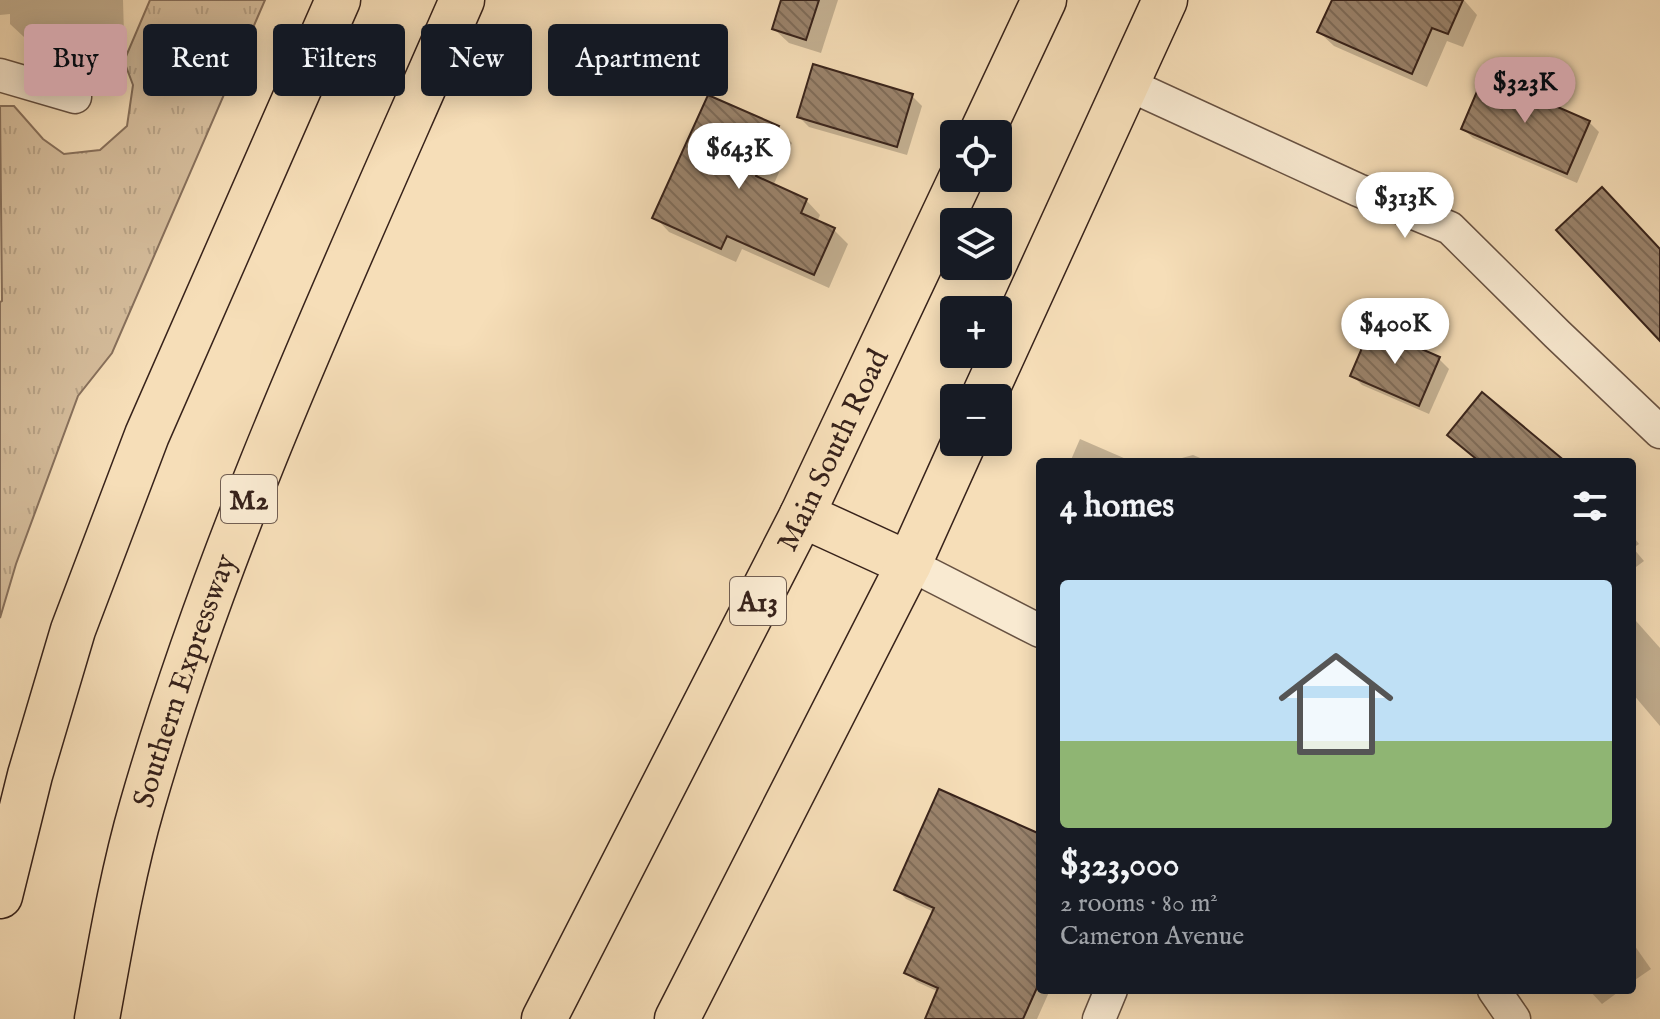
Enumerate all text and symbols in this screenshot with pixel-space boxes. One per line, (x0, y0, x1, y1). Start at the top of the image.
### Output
chip: Buy (24, 24, 127, 96)
chip: Rent (143, 24, 257, 96)
chip: Filters (273, 24, 405, 96)
chip: New (421, 24, 532, 96)
chip: Apartment (548, 24, 728, 96)
pin: $323K (1469, 57, 1581, 125)
text: $323K (1493, 66, 1557, 99)
map controls (940, 120, 1012, 456)
button: locate (940, 120, 1012, 192)
pin: $643K (683, 123, 795, 191)
text: $643K (706, 132, 772, 165)
pin: $313K (1349, 172, 1461, 240)
text: $313K (1374, 181, 1436, 214)
button: layers (940, 208, 1012, 280)
button: + (940, 296, 1012, 368)
pin: $400K (1339, 298, 1451, 366)
text: $400K (1359, 307, 1431, 340)
street label: Main South Road (770, 343, 899, 558)
button: − (940, 384, 1012, 456)
road number: M2 (221, 475, 277, 523)
icon: filters (1568, 484, 1612, 528)
text: 4 homes (1060, 485, 1174, 528)
street label: Southern Expressway (126, 549, 246, 812)
road number: A13 (730, 577, 786, 625)
icon: home (1264, 632, 1408, 776)
text: $323,000 (1060, 844, 1179, 887)
text: 2 rooms · 80 m² (1060, 887, 1218, 920)
text: Cameron Avenue (1060, 920, 1244, 953)

